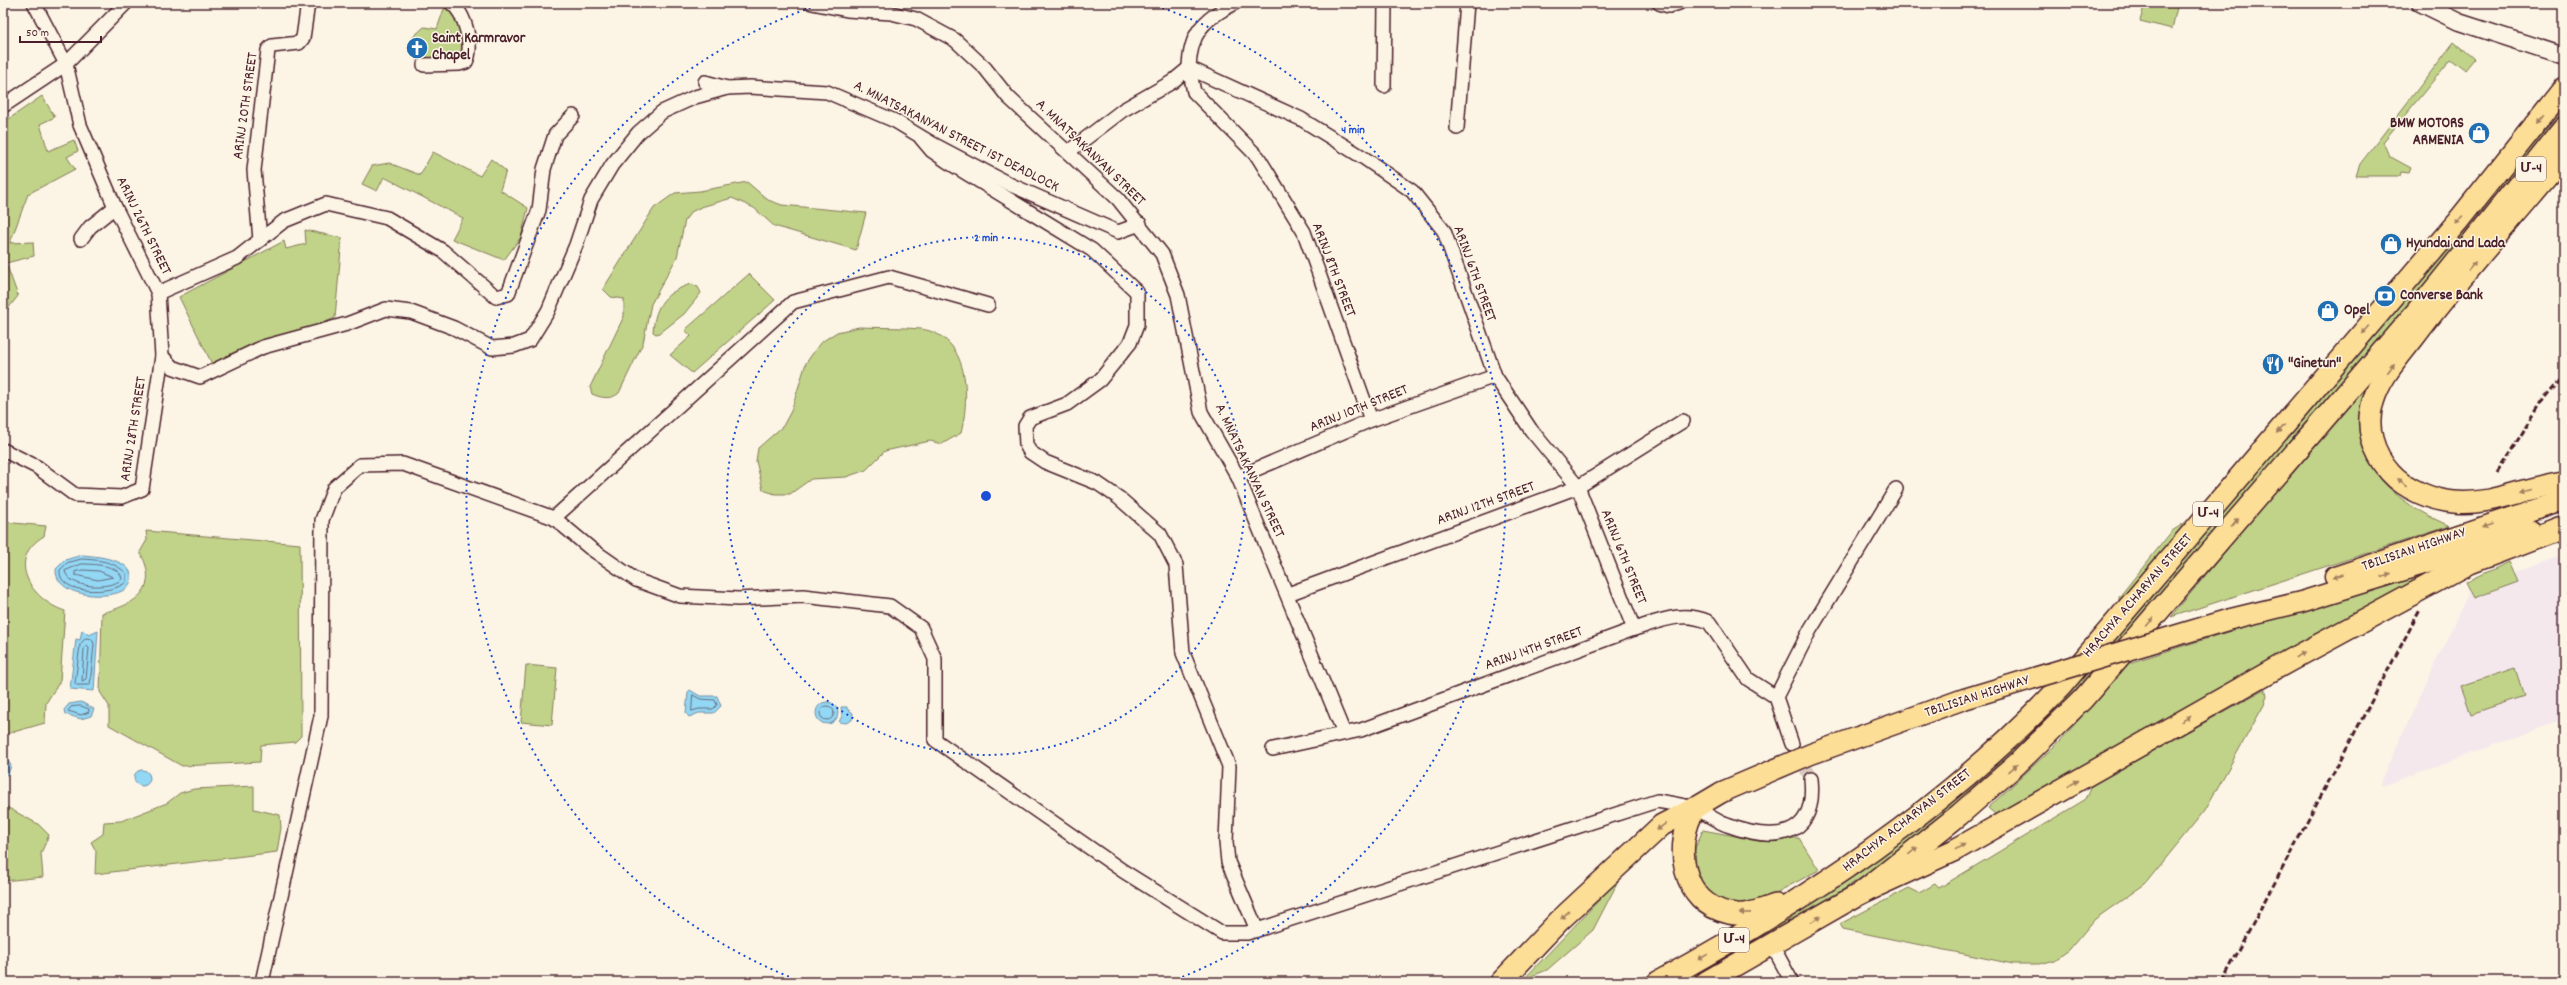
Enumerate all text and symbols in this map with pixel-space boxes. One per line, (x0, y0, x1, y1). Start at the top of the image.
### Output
scale bar (20, 18, 101, 44)
text: 50 m (26, 25, 49, 42)
place label: Saint Karmravor Chapel (432, 28, 526, 67)
church icon: Saint Karmravor Chapel (404, 35, 430, 61)
street label: ARINJ 20TH STREET (228, 51, 264, 161)
street label: A. MNATSAKANYAN STREET 1ST DEADLOCK (849, 75, 1063, 199)
street label: A. MNATSAKANYAN STREET (1030, 94, 1150, 212)
place label: BMW MOTORS ARMENIA (2390, 113, 2464, 152)
one-way arrow (2536, 114, 2545, 125)
shop icon: BMW MOTORS ARMENIA (2466, 120, 2492, 146)
text: 4 min (1341, 122, 1365, 139)
road number: Մ-4 (2516, 157, 2546, 181)
street label: ARINJ 26TH STREET (110, 173, 176, 279)
one-way arrow (2454, 215, 2463, 226)
street label: ARINJ 8TH STREET (1305, 220, 1361, 320)
street label: ARINJ 6TH STREET (1446, 223, 1502, 325)
text: 2 min (974, 230, 998, 247)
shop icon: Hyundai and Lada (2378, 231, 2404, 257)
place label: Hyundai and Lada (2406, 233, 2506, 255)
one-way arrow (2467, 261, 2476, 272)
bank icon: Converse Bank (2372, 283, 2398, 309)
place label: Converse Bank (2400, 285, 2483, 307)
shop icon: Opel (2315, 298, 2341, 324)
place label: Opel (2344, 300, 2370, 322)
one-way arrow (2361, 325, 2370, 335)
restaurant icon: "Ginetun" (2260, 351, 2286, 377)
place label: "Ginetun" (2288, 353, 2341, 375)
one-way arrow (2387, 363, 2395, 373)
street label: ARINJ 28TH STREET (115, 375, 153, 483)
street label: ARINJ 10TH STREET (1306, 379, 1412, 439)
street label: A. MNATSAKANYAN STREET (1208, 400, 1290, 542)
one-way arrow (2276, 424, 2285, 434)
street label: ARINJ 12TH STREET (1434, 476, 1538, 532)
one-way arrow (2396, 478, 2407, 487)
one-way arrow (2520, 488, 2532, 494)
centre of rings (979, 489, 993, 503)
road number: Մ-4 (2193, 502, 2223, 526)
street label: ARINJ 6TH STREET (1594, 506, 1652, 608)
one-way arrow (2230, 518, 2239, 529)
street label: TBILISIAN HIGHWAY (2359, 522, 2469, 578)
one-way arrow (2481, 523, 2493, 529)
street label: HRACHYA ACHARYAN STREET (2078, 529, 2198, 663)
one-way arrow (2380, 572, 2392, 578)
one-way arrow (2331, 574, 2343, 580)
one-way arrow (2145, 617, 2154, 627)
street label: ARINJ 14TH STREET (1482, 621, 1586, 677)
one-way arrow (2294, 652, 2305, 659)
street label: TBILISIAN HIGHWAY (1922, 670, 2033, 724)
one-way arrow (2180, 716, 2192, 723)
one-way arrow (2008, 763, 2018, 772)
street label: HRACHYA ACHARYAN STREET (1838, 764, 1976, 878)
one-way arrow (2067, 780, 2079, 787)
one-way arrow (1655, 823, 1666, 831)
one-way arrow (1954, 844, 1966, 850)
one-way arrow (1908, 847, 1919, 855)
one-way arrow (1738, 910, 1751, 916)
one-way arrow (1560, 911, 1571, 920)
one-way arrow (1810, 916, 1822, 923)
road number: Մ-4 (1719, 928, 1749, 952)
one-way arrow (1697, 954, 1709, 961)

